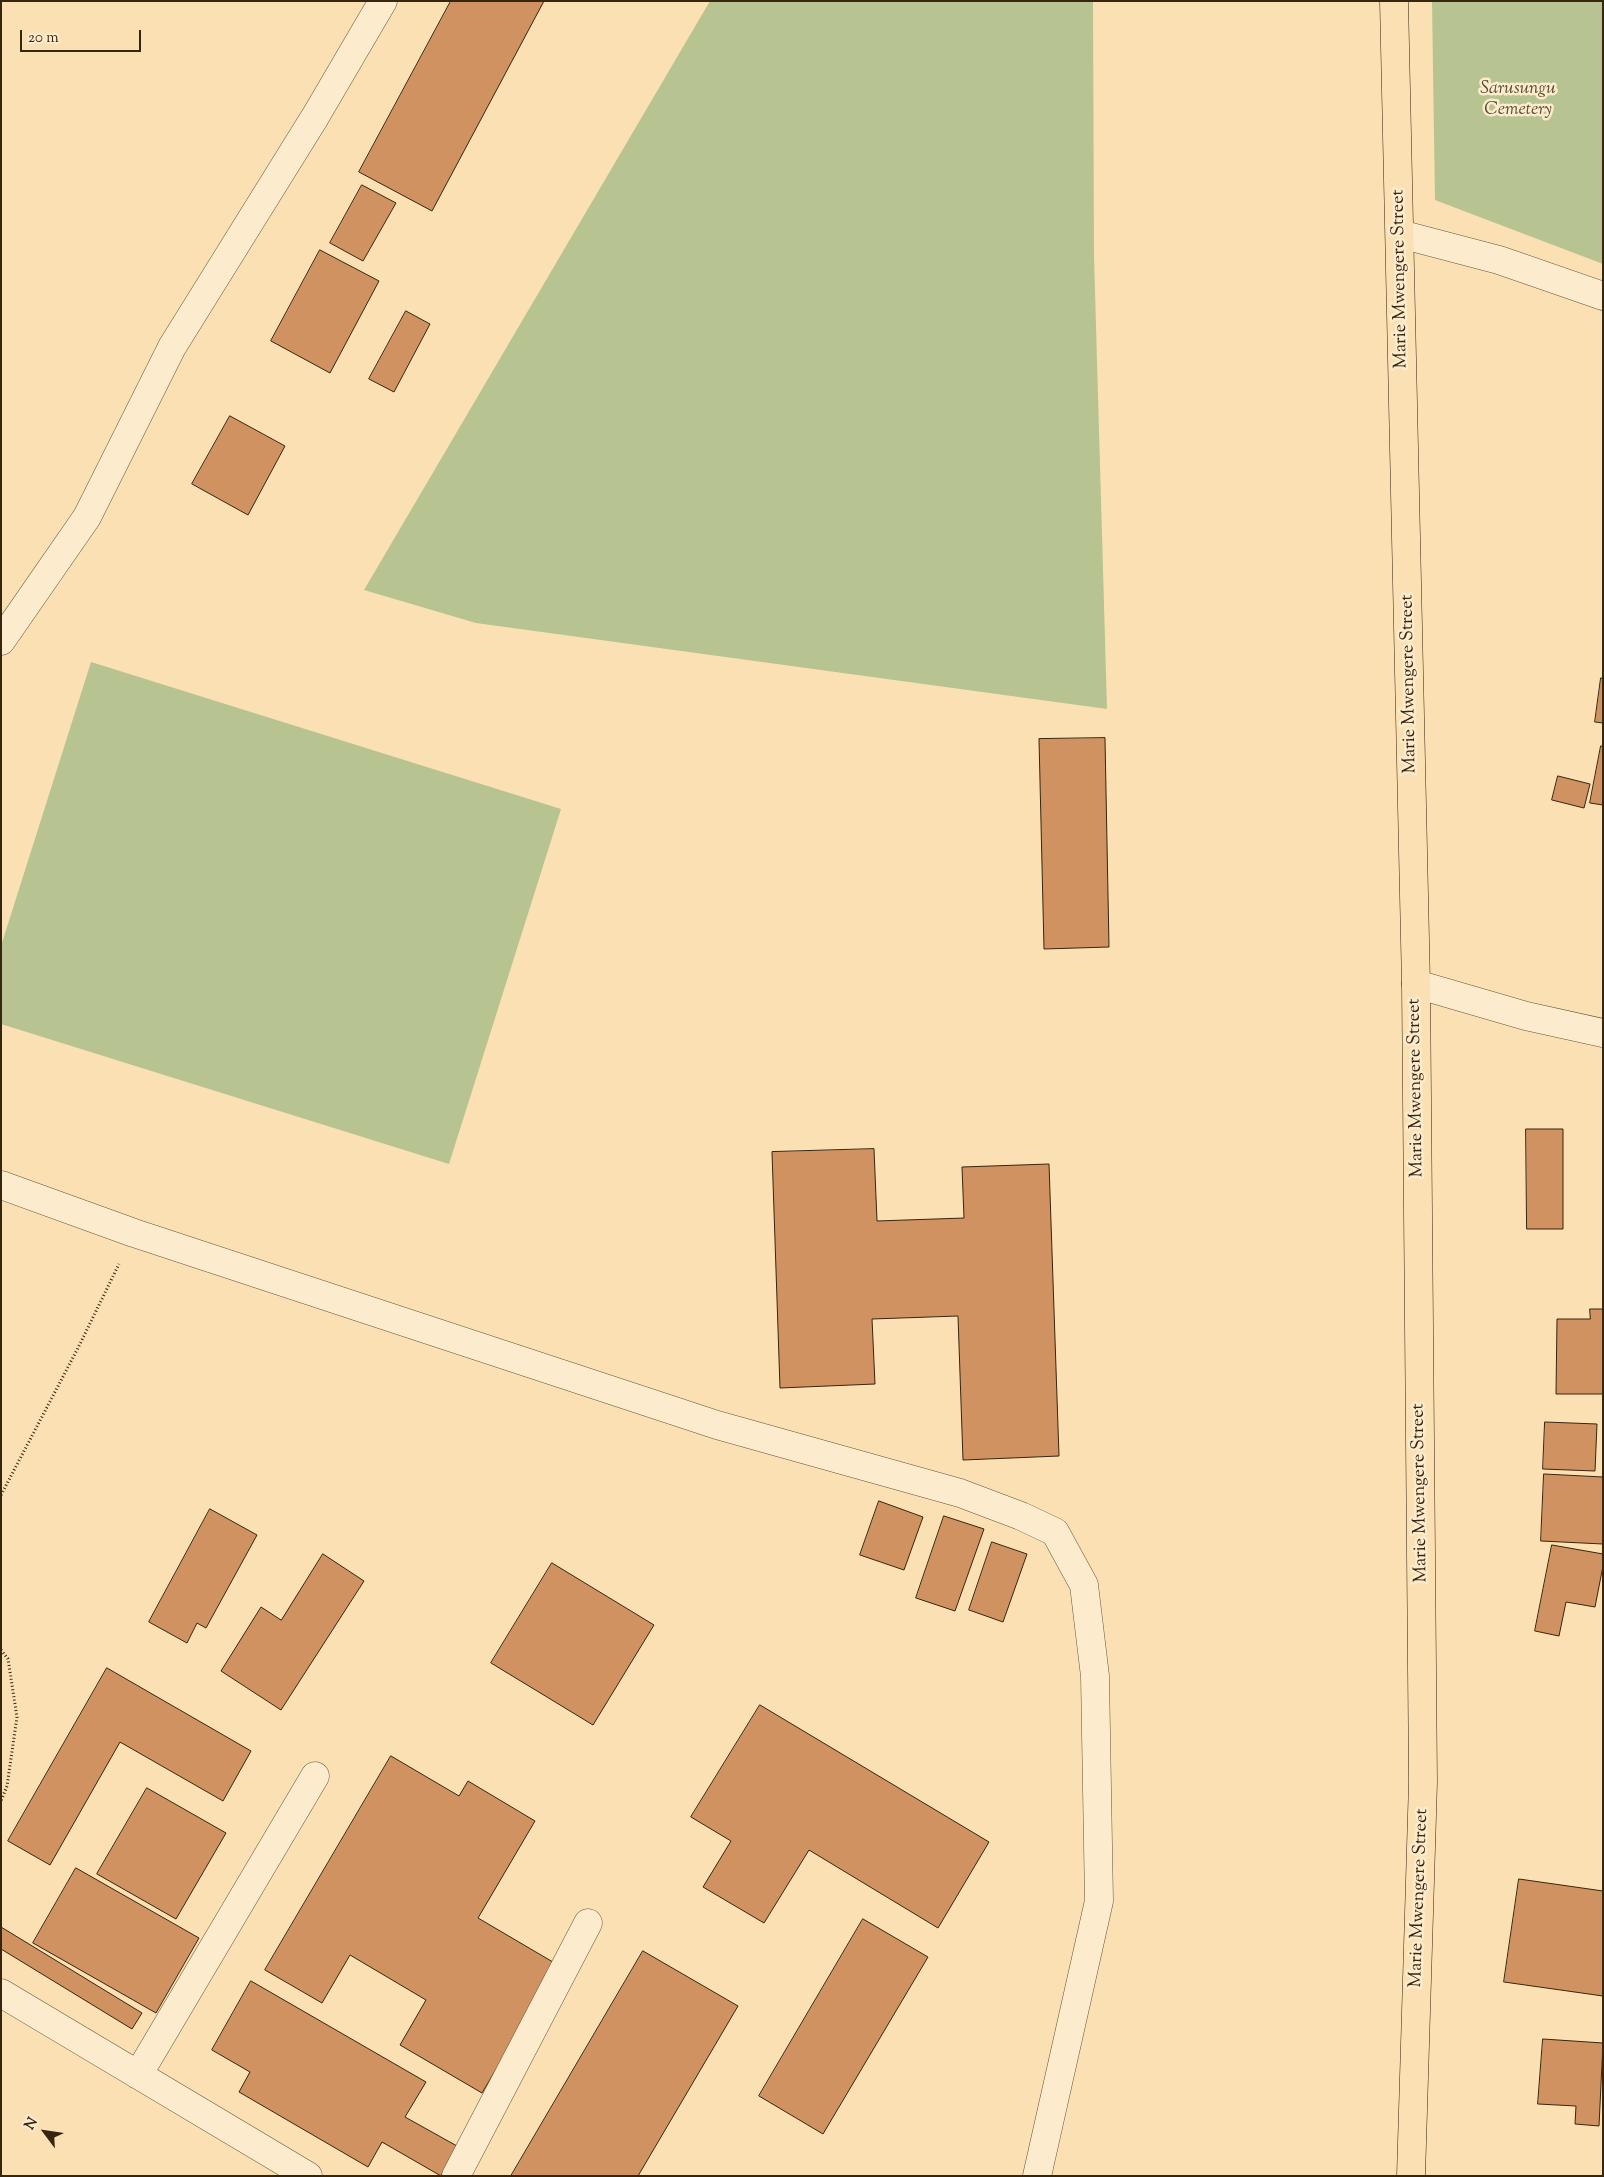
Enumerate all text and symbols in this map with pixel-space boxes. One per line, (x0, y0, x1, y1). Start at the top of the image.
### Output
scale bar (22, 20, 144, 52)
text: 20 m (28, 28, 59, 49)
park label: Sarusungu Cemetery (1480, 79, 1556, 122)
street label: Marie Mwengere Street (1389, 189, 1413, 369)
street label: Marie Mwengere Street (1398, 594, 1422, 774)
street label: Marie Mwengere Street (1405, 998, 1429, 1178)
street label: Marie Mwengere Street (1409, 1403, 1433, 1583)
street label: Marie Mwengere Street (1406, 1808, 1434, 1988)
north arrow (20, 2107, 70, 2157)
text: N (21, 2114, 44, 2134)

